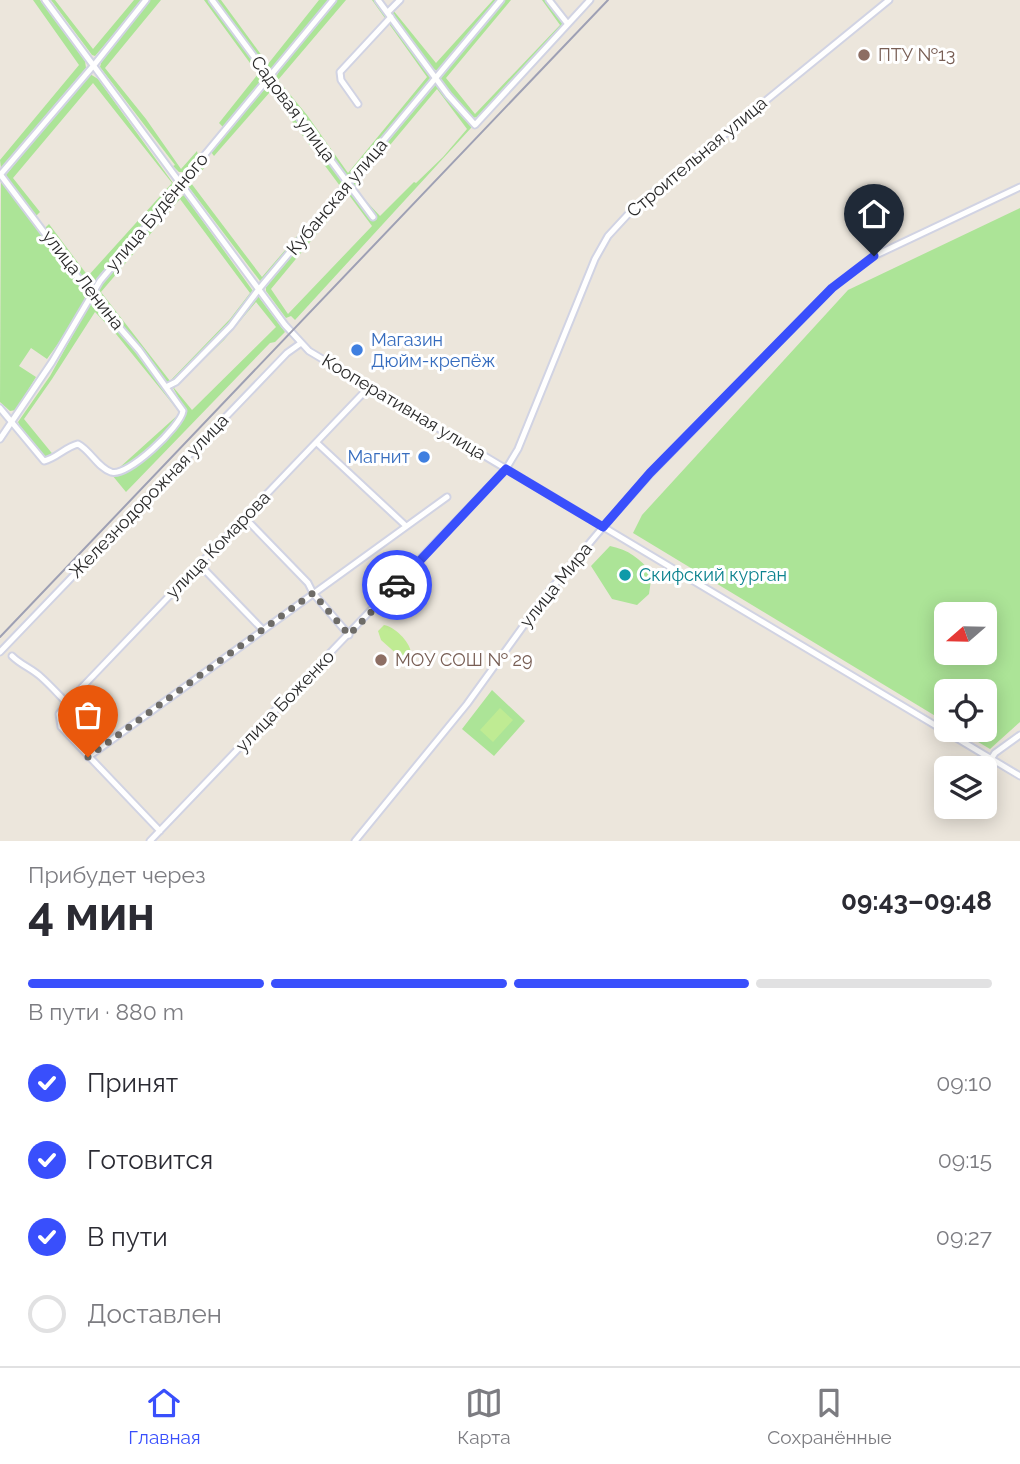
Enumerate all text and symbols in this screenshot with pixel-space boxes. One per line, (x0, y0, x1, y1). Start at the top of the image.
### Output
place label: ПТУ №13 (878, 44, 955, 65)
marker: ПТУ №13 (856, 47, 872, 63)
street label: Садовая улица (247, 52, 340, 166)
street label: Строительная улица (622, 92, 771, 221)
street label: Кубанская улица (282, 134, 391, 259)
street label: улица Будённого (101, 148, 212, 275)
pin (844, 184, 904, 256)
icon: home (855, 195, 893, 233)
street label: улица Ленина (38, 226, 129, 334)
place label: Магазин Дюйм-крепёж (371, 329, 495, 371)
marker: Магазин Дюйм-крепёж (349, 342, 365, 358)
street label: Кооперативная улица (319, 349, 490, 464)
street label: Железнодорожная улица (65, 409, 233, 582)
place label: Магнит (347, 446, 410, 467)
marker: Магнит (416, 449, 432, 465)
street label: улица Комарова (161, 487, 274, 603)
street label: улица Мира (515, 538, 596, 631)
courier (362, 550, 432, 620)
place label: Скифский курган (639, 564, 787, 585)
icon: car (378, 566, 416, 604)
marker: Скифский курган (617, 567, 633, 583)
north arrow (934, 602, 998, 665)
map controls (934, 602, 997, 819)
street label: улица Боженко (231, 645, 339, 756)
place label: МОУ СОШ № 29 (395, 649, 532, 670)
marker: МОУ СОШ № 29 (373, 652, 389, 668)
button: locate (934, 679, 997, 742)
pin (58, 685, 118, 757)
icon: bag (69, 696, 107, 734)
button: layers (934, 756, 997, 819)
text: Прибудет через (28, 861, 206, 888)
text: 09:43–09:48 (841, 886, 992, 916)
text: 4 мин (28, 887, 155, 941)
text: В пути · 880 m (28, 998, 184, 1025)
icon: check (28, 1064, 66, 1102)
text: Принят (87, 1068, 178, 1098)
text: 09:10 (936, 1069, 992, 1096)
icon: check (28, 1141, 66, 1179)
text: Готовится (87, 1145, 213, 1175)
text: 09:15 (938, 1146, 992, 1173)
icon: check (28, 1218, 66, 1256)
text: В пути (87, 1222, 168, 1252)
text: 09:27 (936, 1223, 992, 1250)
text: Доставлен (87, 1299, 222, 1329)
tab: Главная (128, 1384, 201, 1448)
tab: Карта (457, 1384, 511, 1448)
tab: Сохранённые (767, 1384, 892, 1448)

